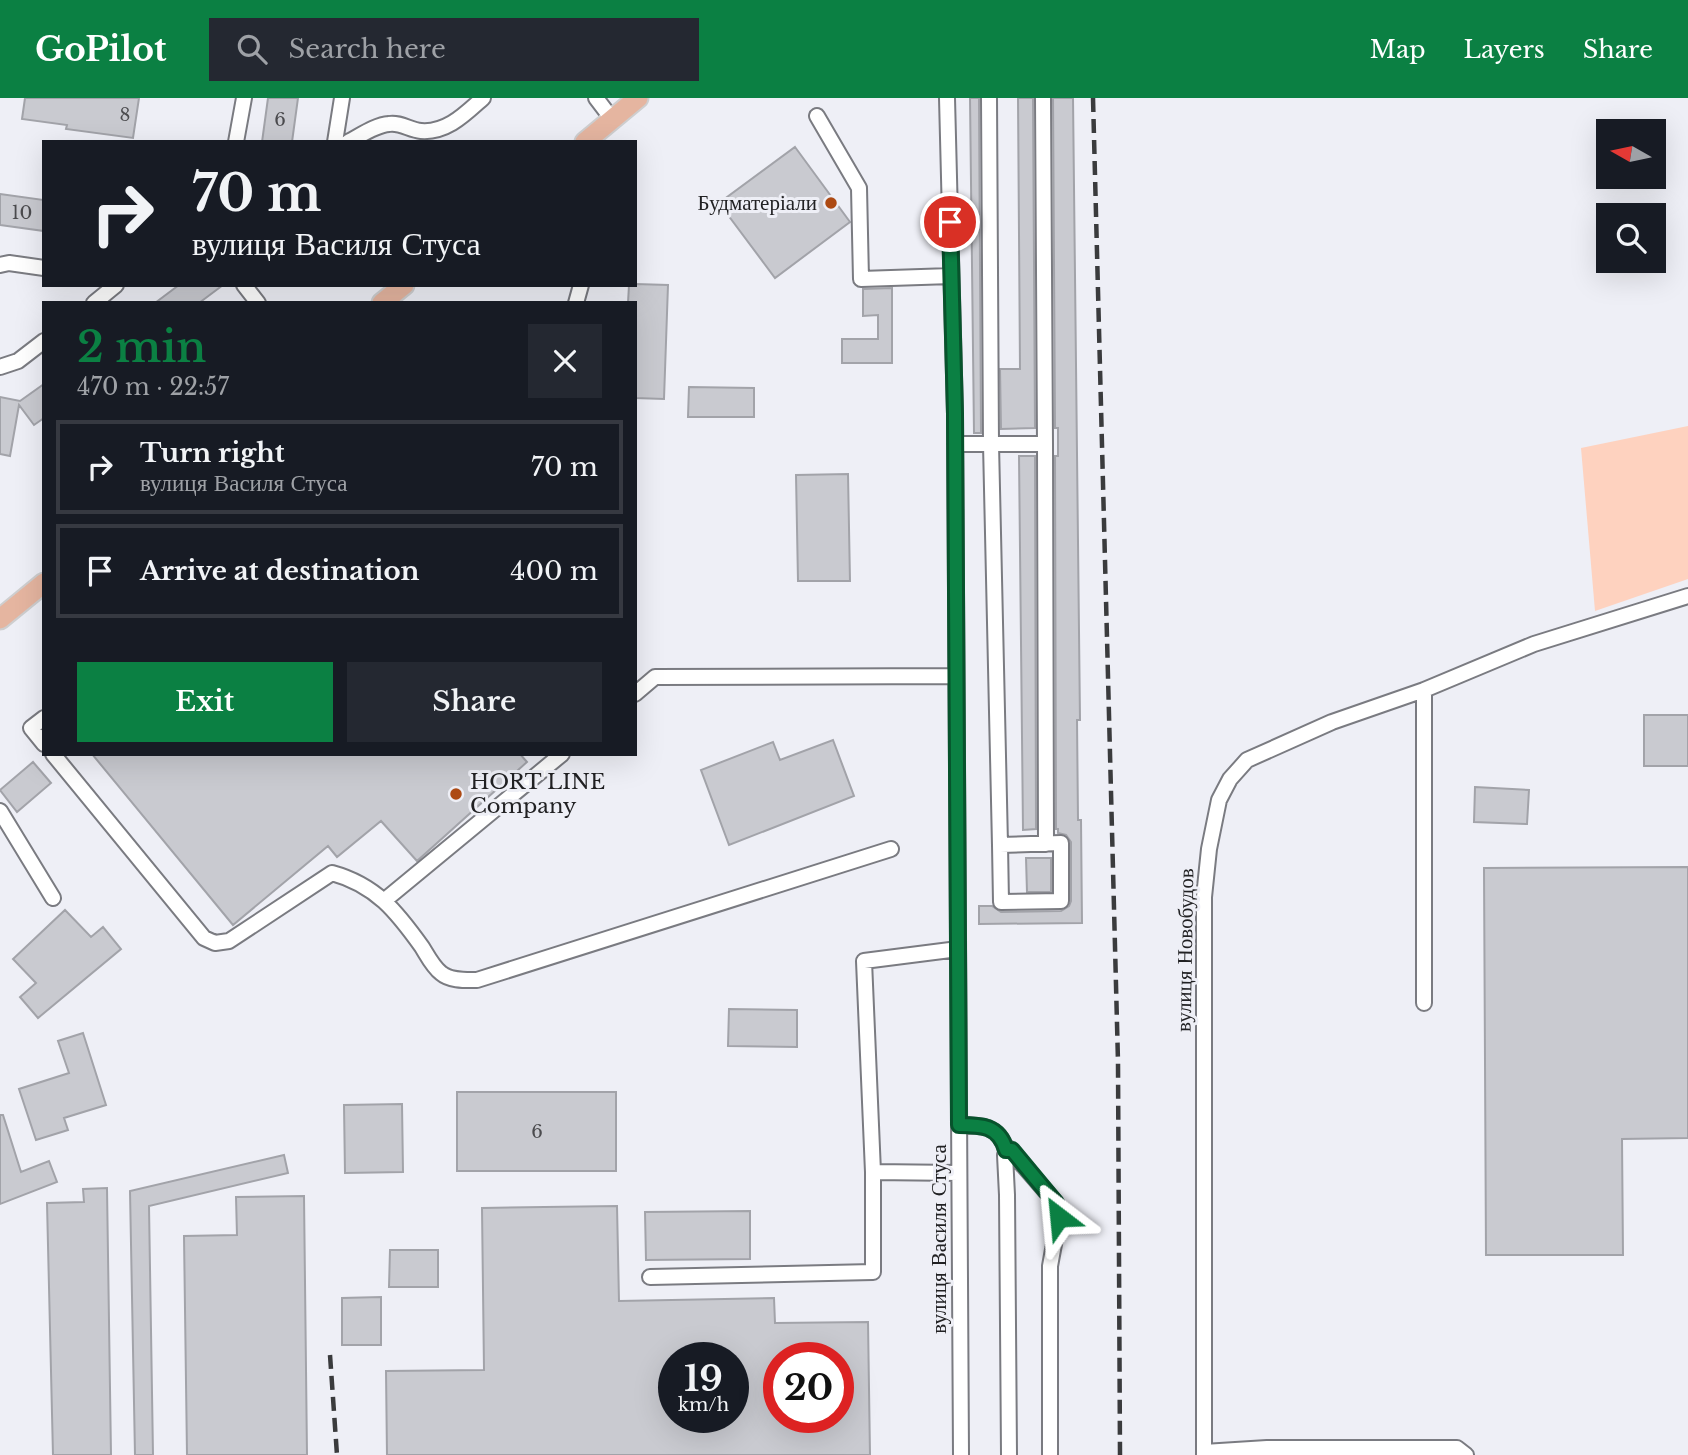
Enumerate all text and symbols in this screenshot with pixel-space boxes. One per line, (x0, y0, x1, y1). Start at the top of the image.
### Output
search box (209, 18, 699, 81)
text: GoPilot (35, 29, 167, 70)
icon: search (233, 30, 271, 68)
text: Search here (289, 33, 446, 65)
text: Map (1370, 35, 1426, 64)
text: Layers (1464, 35, 1545, 64)
text: Share (1583, 35, 1653, 64)
house number: 8 (120, 104, 130, 126)
house number: 6 (274, 109, 286, 131)
north arrow (1596, 119, 1666, 189)
map controls (1596, 119, 1666, 273)
text: 70 m (192, 163, 322, 224)
icon: right (77, 168, 168, 259)
place label: Будматеріали (698, 190, 817, 216)
pin (920, 192, 980, 252)
marker: Будматеріали (823, 195, 839, 211)
house number: 10 (12, 202, 32, 224)
icon: arrive (931, 203, 969, 241)
button: search (1596, 203, 1666, 273)
text: вулиця Василя Стуса (192, 224, 481, 264)
text: 2 min (77, 321, 206, 373)
button: close (528, 324, 602, 398)
text: 470 m · 22:57 (77, 373, 229, 401)
text: Turn right (140, 437, 285, 469)
icon: right (81, 448, 119, 486)
text: 70 m (531, 451, 598, 483)
text: вулиця Василя Стуса (140, 469, 348, 497)
icon: arrive (81, 552, 119, 590)
text: Arrive at destination (140, 555, 420, 587)
text: 400 m (510, 555, 598, 587)
button: Exit (77, 662, 333, 742)
button: Share (347, 662, 602, 742)
place label: HORT LINE Company (470, 769, 605, 819)
marker: HORT LINE Company (448, 786, 464, 802)
street label: вулиця Новобудов (1171, 868, 1199, 1032)
house number: 6 (531, 1121, 543, 1143)
street label: вулиця Василя Стуса (926, 1144, 952, 1334)
position arrow (1022, 1180, 1096, 1254)
speed limit sign: 20 (763, 1342, 854, 1433)
text: 19 (684, 1357, 723, 1400)
text: km/h (678, 1394, 729, 1416)

